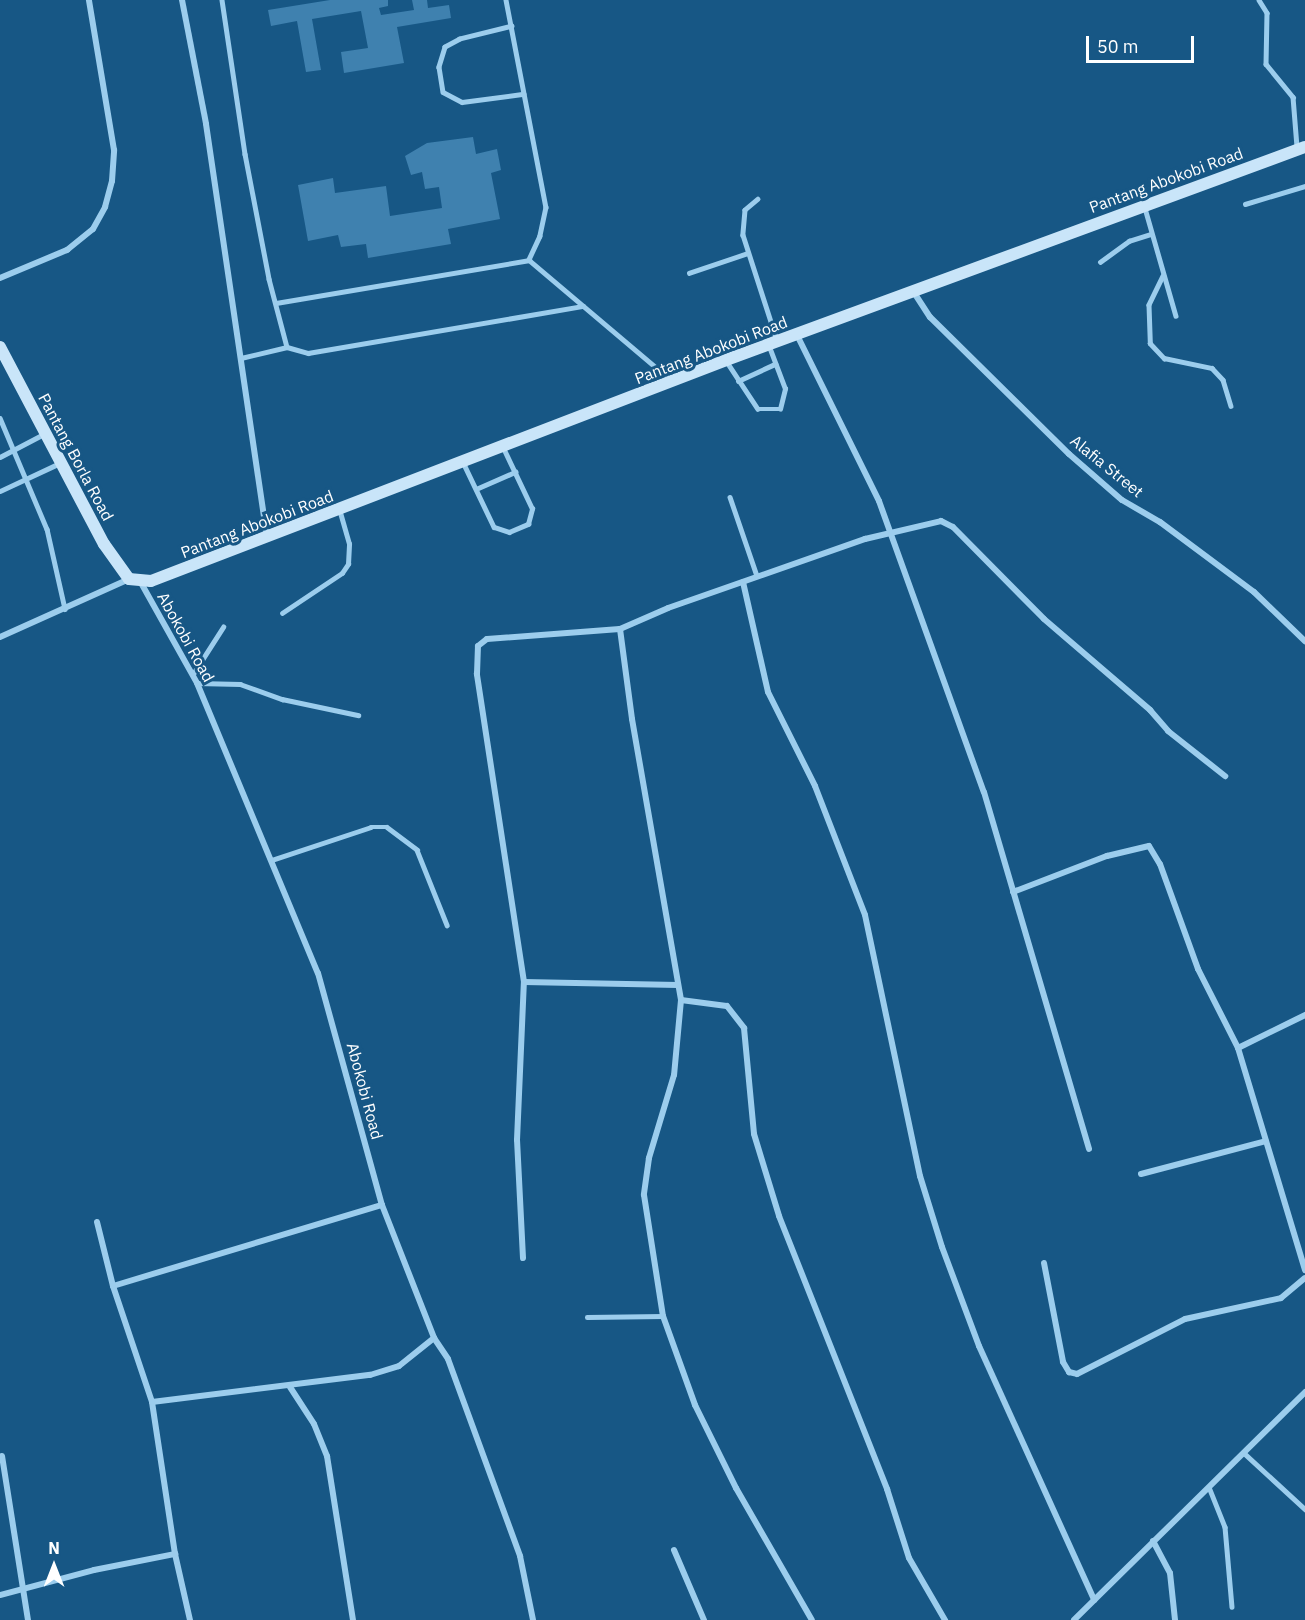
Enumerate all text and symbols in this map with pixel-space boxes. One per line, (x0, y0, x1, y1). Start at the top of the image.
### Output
scale bar (1089, 24, 1197, 62)
text: 50 m (1097, 35, 1139, 58)
street label: Pantang Abokobi Road (1087, 143, 1245, 217)
street label: Pantang Abokobi Road (632, 312, 790, 388)
street label: Pantang Borla Road (34, 390, 118, 524)
street label: Alafia Street (1067, 431, 1147, 501)
street label: Pantang Abokobi Road (178, 486, 336, 562)
street label: Abokobi Road (153, 589, 219, 685)
street label: Abokobi Road (343, 1040, 387, 1142)
north arrow (24, 1536, 84, 1596)
text: N (48, 1538, 60, 1558)

